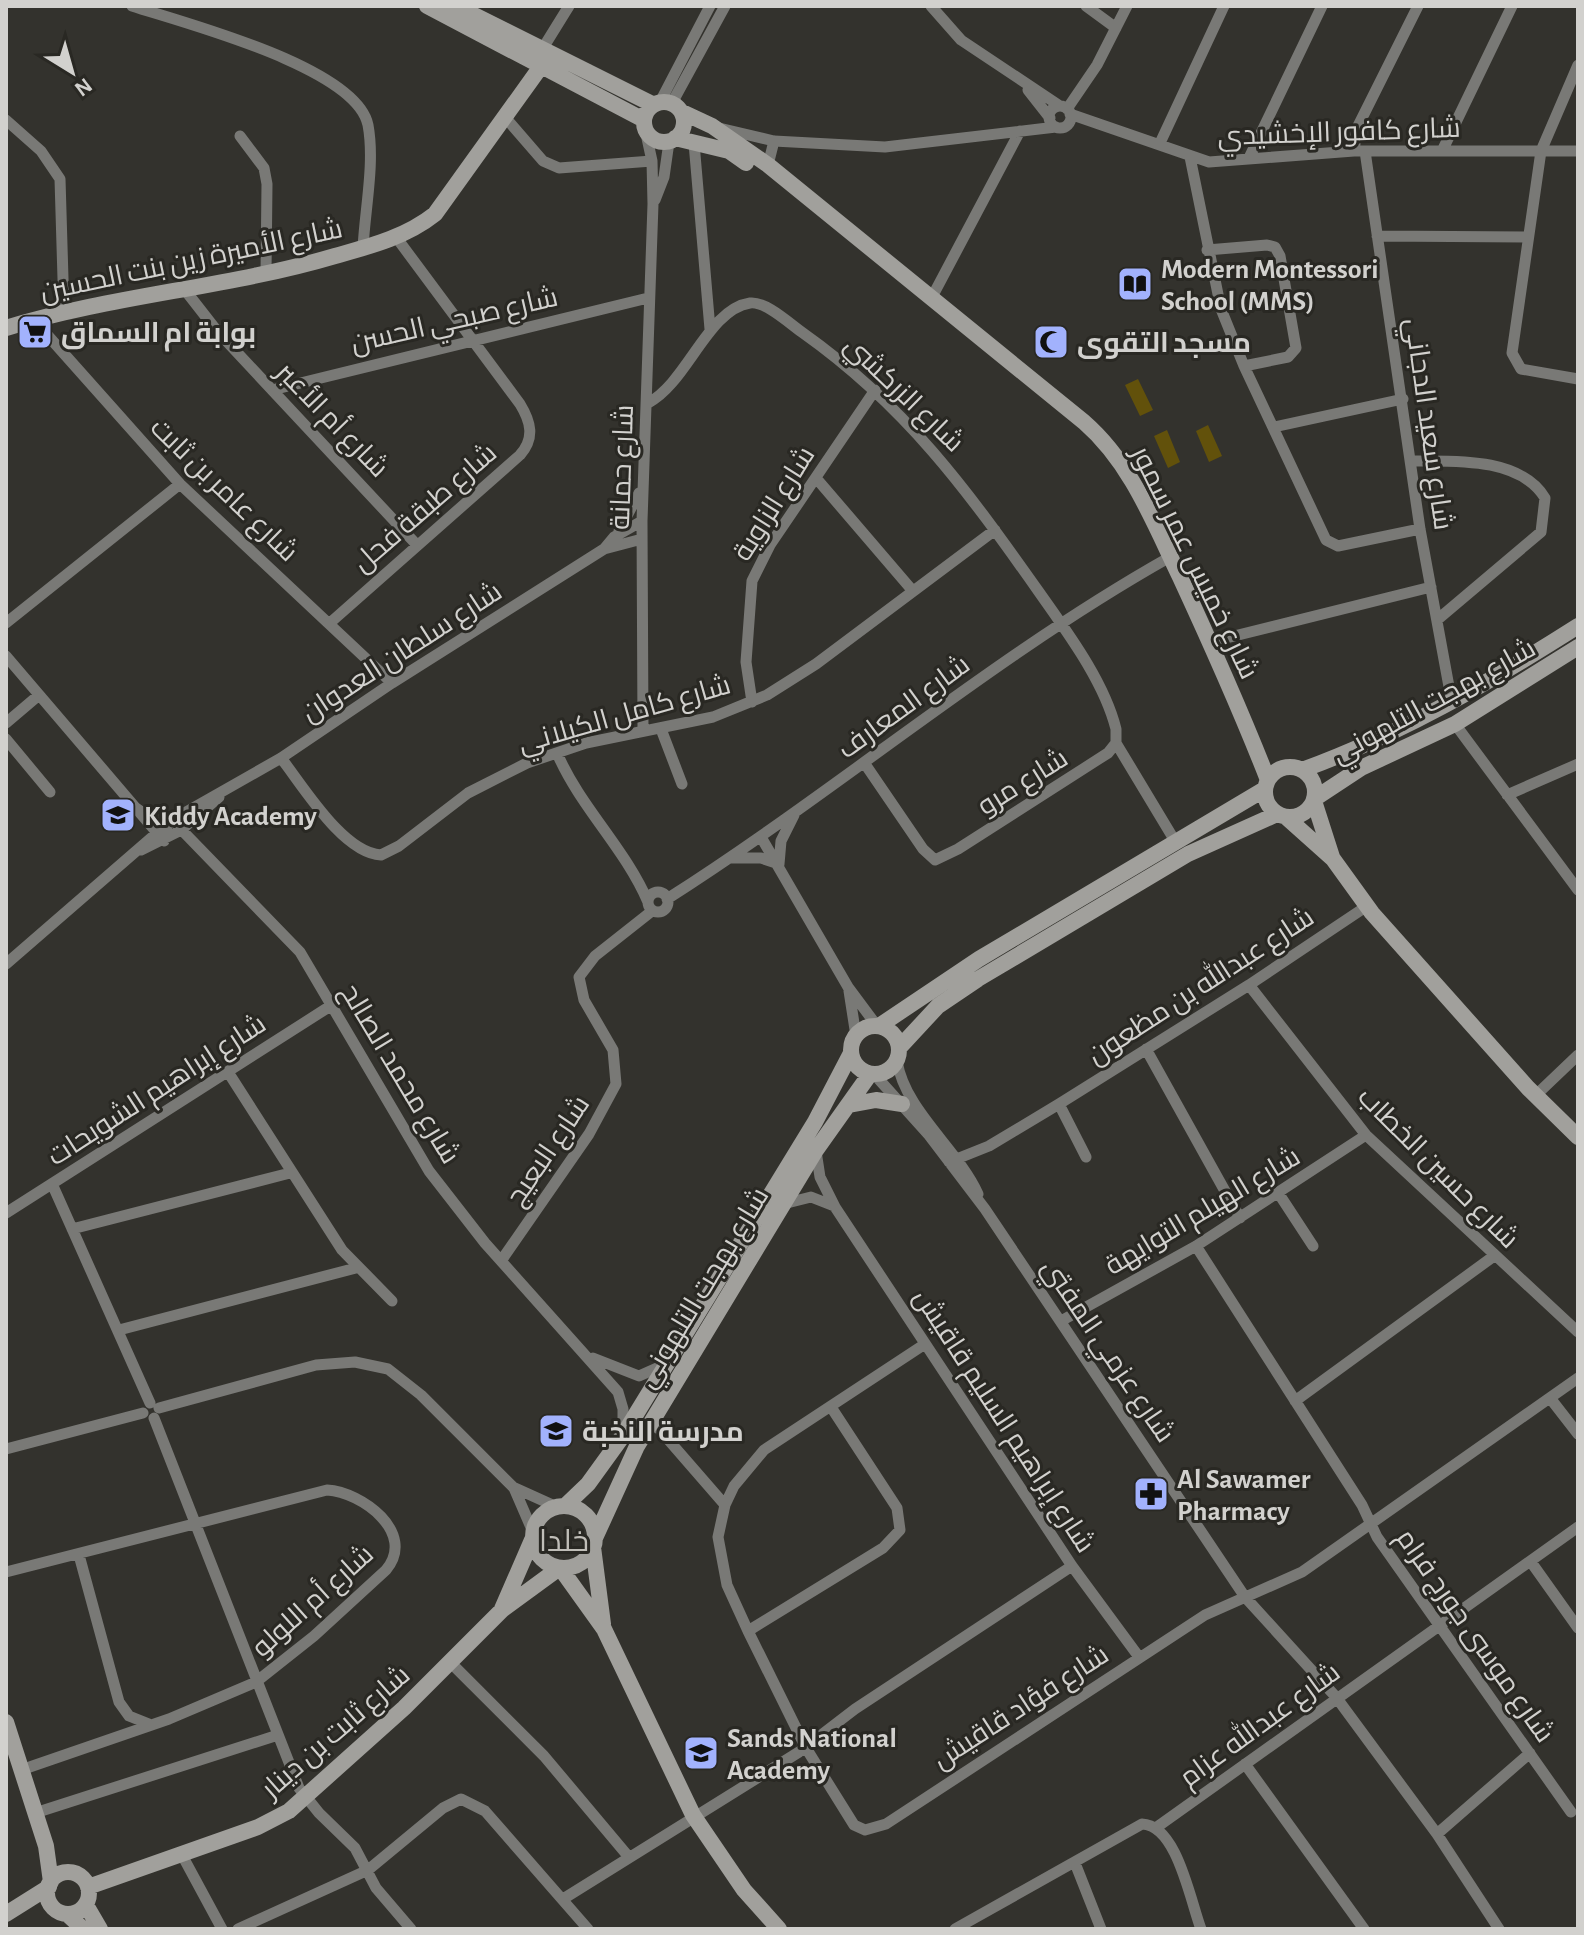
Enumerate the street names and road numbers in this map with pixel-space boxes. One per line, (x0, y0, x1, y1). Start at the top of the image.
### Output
street label: شارع كافور الإخشيدي (1217, 114, 1461, 157)
street label: شارع الأميرة زين بنت الحسين (37, 214, 346, 310)
street label: شارع صبحي الحسن (348, 283, 562, 364)
street label: شارع سعيد الدجاني (1393, 316, 1458, 533)
street label: شارع الزركشي (835, 330, 969, 461)
street label: شارع أم الأعبر (266, 353, 396, 486)
street label: شارع حمانة (606, 404, 642, 530)
street label: شارع عامر بن ثابت (143, 413, 303, 570)
street label: شارع طبقة فحل (348, 438, 504, 580)
street label: شارع خميس عمر سمور (1122, 440, 1264, 685)
street label: شارع الزاوية (728, 441, 823, 568)
street label: شارع سلطان العدوان (296, 577, 509, 730)
street label: شارع بهجت التلهوني (1327, 633, 1543, 775)
street label: شارع المعارف (833, 650, 977, 767)
street label: شارع كامل الكيلاني (515, 670, 736, 764)
street label: شارع مرو (972, 743, 1075, 824)
street label: شارع عبدالله بن مظعون (1080, 898, 1321, 1073)
street label: شارع محمد الصالح (332, 978, 465, 1171)
street label: شارع إبراهيم الشويحات (43, 1009, 273, 1175)
street label: شارع حسين الخطاب (1350, 1082, 1524, 1256)
street label: شارع البعيج (501, 1091, 598, 1213)
street label: شارع الهيلم التوايهة (1100, 1142, 1307, 1284)
street label: شارع بهجت التلهوني (632, 1183, 780, 1396)
street label: شارع عزمي المفتي (1031, 1254, 1180, 1451)
street label: شارع إبراهيم السليم قاقيش (904, 1284, 1100, 1560)
street label: شارع موسى جورج فرام (1387, 1524, 1559, 1750)
street label: شارع أم اللولو (244, 1536, 382, 1666)
street label: شارع فؤاد قاقيش (928, 1640, 1116, 1777)
street label: شارع عبدالله عزام (1171, 1653, 1348, 1796)
street label: شارع ثابت بن دينار (255, 1660, 418, 1808)

